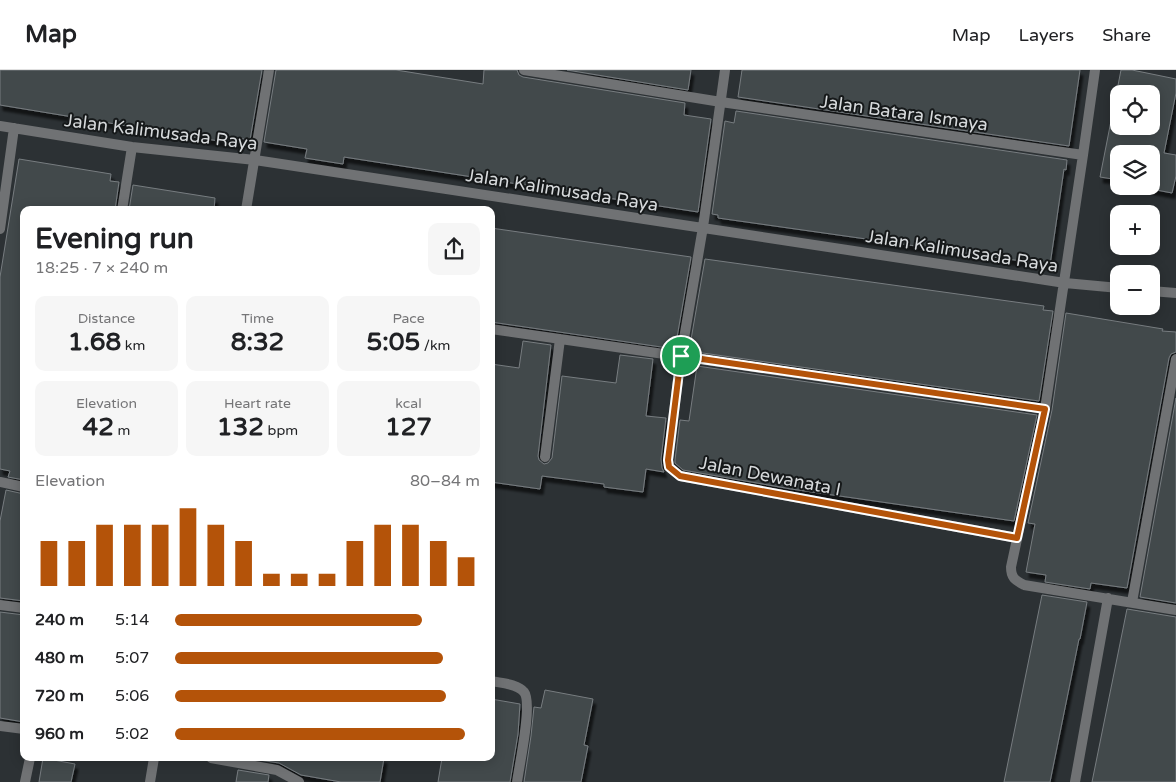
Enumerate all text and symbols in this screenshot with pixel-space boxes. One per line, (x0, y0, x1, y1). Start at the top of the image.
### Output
text: Map (25, 20, 77, 49)
text: Map (952, 24, 991, 46)
text: Layers (1019, 24, 1074, 46)
text: Share (1102, 24, 1151, 46)
map controls (1110, 85, 1160, 315)
button: locate (1110, 85, 1160, 135)
street label: Jalan Batara Ismaya (819, 90, 989, 136)
street label: Jalan Kalimusada Raya (63, 109, 259, 155)
button: layers (1110, 145, 1160, 195)
street label: Jalan Kalimusada Raya (464, 164, 660, 216)
button: + (1110, 205, 1160, 255)
text: Evening run (35, 222, 194, 256)
button: share (428, 223, 480, 275)
street label: Jalan Kalimusada Raya (864, 225, 1060, 277)
text: 18:25 · 7 × 240 m (35, 258, 168, 278)
button: − (1110, 265, 1160, 315)
text: Distance (78, 310, 135, 327)
text: Time (241, 310, 274, 327)
text: Pace (392, 310, 425, 327)
text: 1.68 (68, 327, 121, 357)
text: 8:32 (231, 327, 284, 357)
text: 5:05 (367, 327, 420, 357)
pin (660, 335, 702, 377)
text: km (121, 337, 145, 354)
text: /km (420, 337, 450, 354)
icon: arrive (667, 342, 695, 370)
text: Elevation (76, 395, 137, 412)
text: Heart rate (224, 395, 291, 412)
text: kcal (395, 395, 422, 412)
text: 42 (83, 412, 114, 442)
text: 132 (217, 412, 264, 442)
text: 127 (385, 412, 432, 442)
text: m (114, 422, 130, 439)
text: bpm (264, 422, 298, 439)
street label: Jalan Dewanata I (697, 451, 843, 501)
text: Elevation (35, 471, 105, 491)
text: 80–84 m (410, 471, 480, 491)
text: 240 m (35, 610, 84, 630)
text: 5:14 (115, 610, 149, 630)
text: 480 m (35, 648, 84, 668)
text: 5:07 (115, 648, 149, 668)
text: 720 m (35, 686, 84, 706)
text: 5:06 (115, 686, 149, 706)
text: 960 m (35, 724, 84, 744)
text: 5:02 (115, 724, 149, 744)

